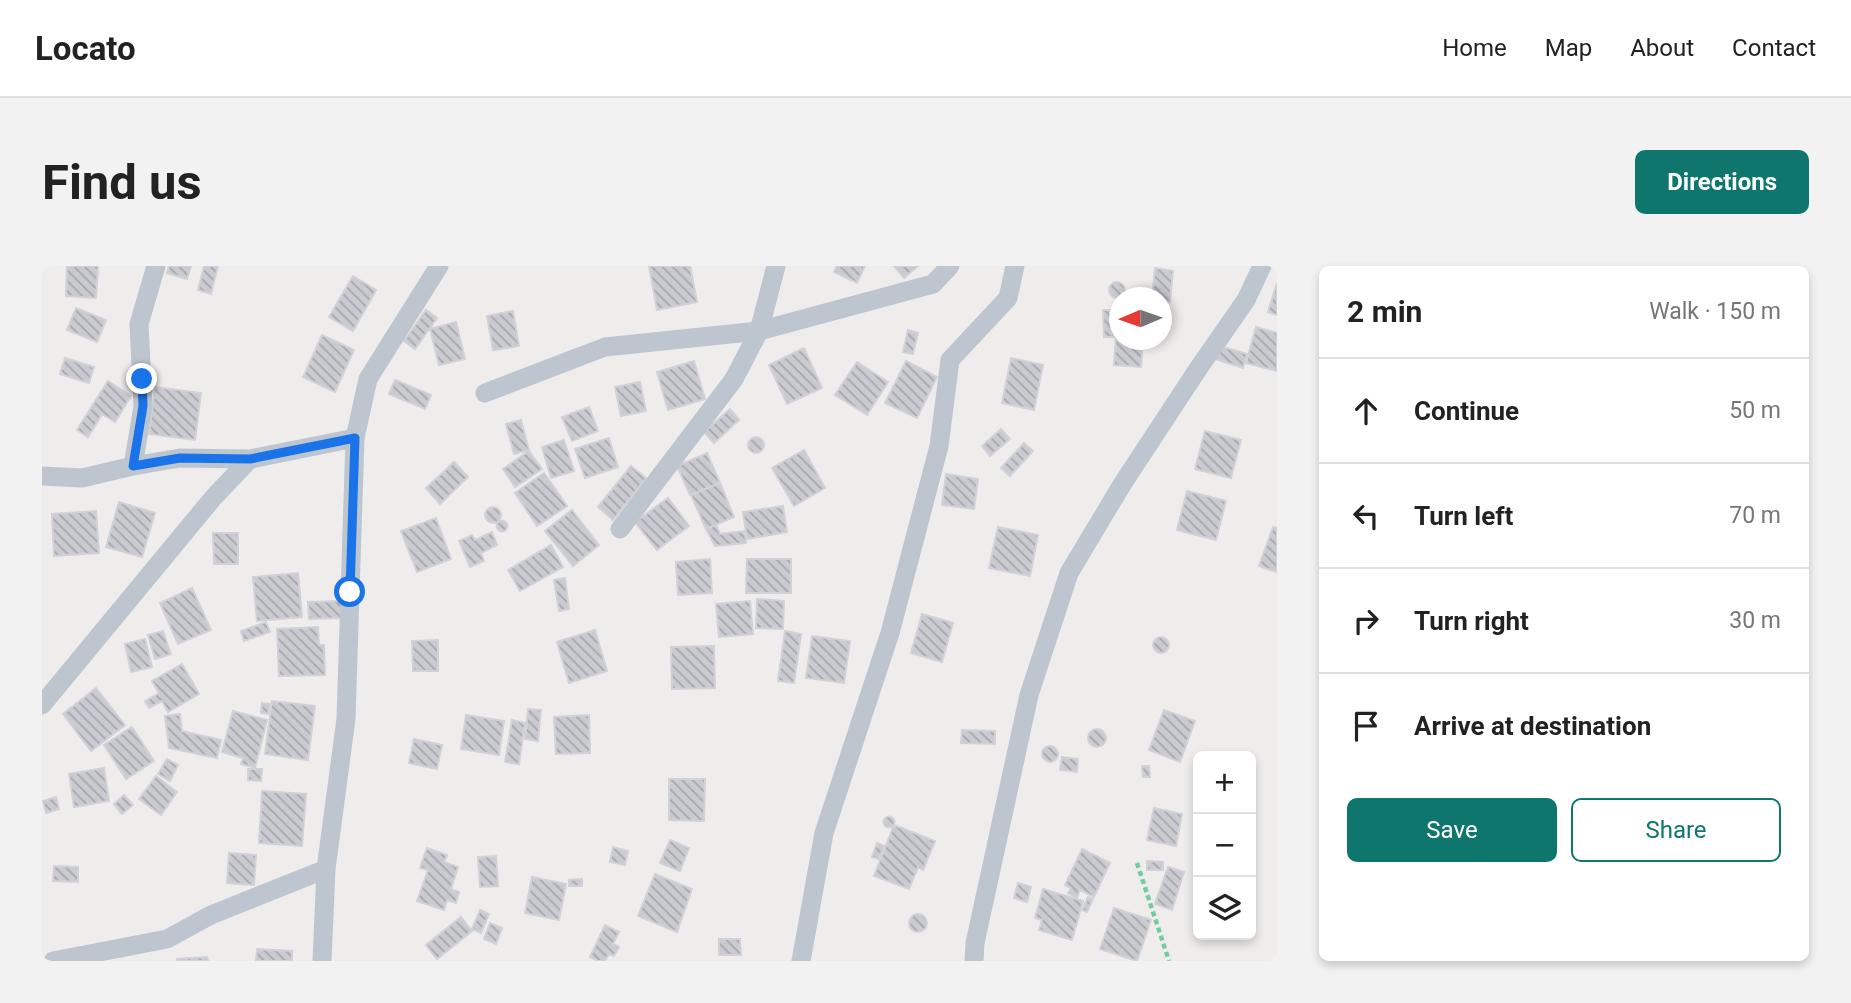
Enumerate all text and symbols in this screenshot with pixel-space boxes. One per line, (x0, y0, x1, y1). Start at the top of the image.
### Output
text: Locato (35, 29, 136, 68)
text: Home (1442, 34, 1507, 62)
text: Map (1545, 34, 1592, 62)
text: About (1630, 34, 1694, 62)
text: Contact (1732, 34, 1816, 62)
button: Directions (1635, 150, 1809, 214)
text: Find us (42, 154, 202, 211)
north arrow (1109, 287, 1172, 350)
text: 2 min (1347, 294, 1422, 329)
text: Walk · 150 m (1649, 298, 1781, 325)
route end (126, 363, 157, 394)
icon: ahead (1347, 392, 1385, 430)
text: Continue (1414, 396, 1519, 426)
text: 50 m (1729, 397, 1781, 424)
icon: left (1347, 497, 1385, 535)
text: Turn left (1414, 501, 1513, 531)
text: 70 m (1729, 502, 1781, 529)
route start (334, 576, 365, 607)
icon: right (1347, 602, 1385, 640)
text: Turn right (1414, 606, 1529, 636)
text: 30 m (1729, 607, 1781, 634)
icon: arrive (1347, 707, 1385, 745)
text: Arrive at destination (1414, 711, 1651, 741)
map controls (1193, 751, 1256, 940)
button: + (1193, 751, 1256, 814)
button: Save (1347, 798, 1557, 862)
button: Share (1571, 798, 1781, 862)
button: − (1193, 814, 1256, 877)
button: layers (1193, 877, 1256, 940)

